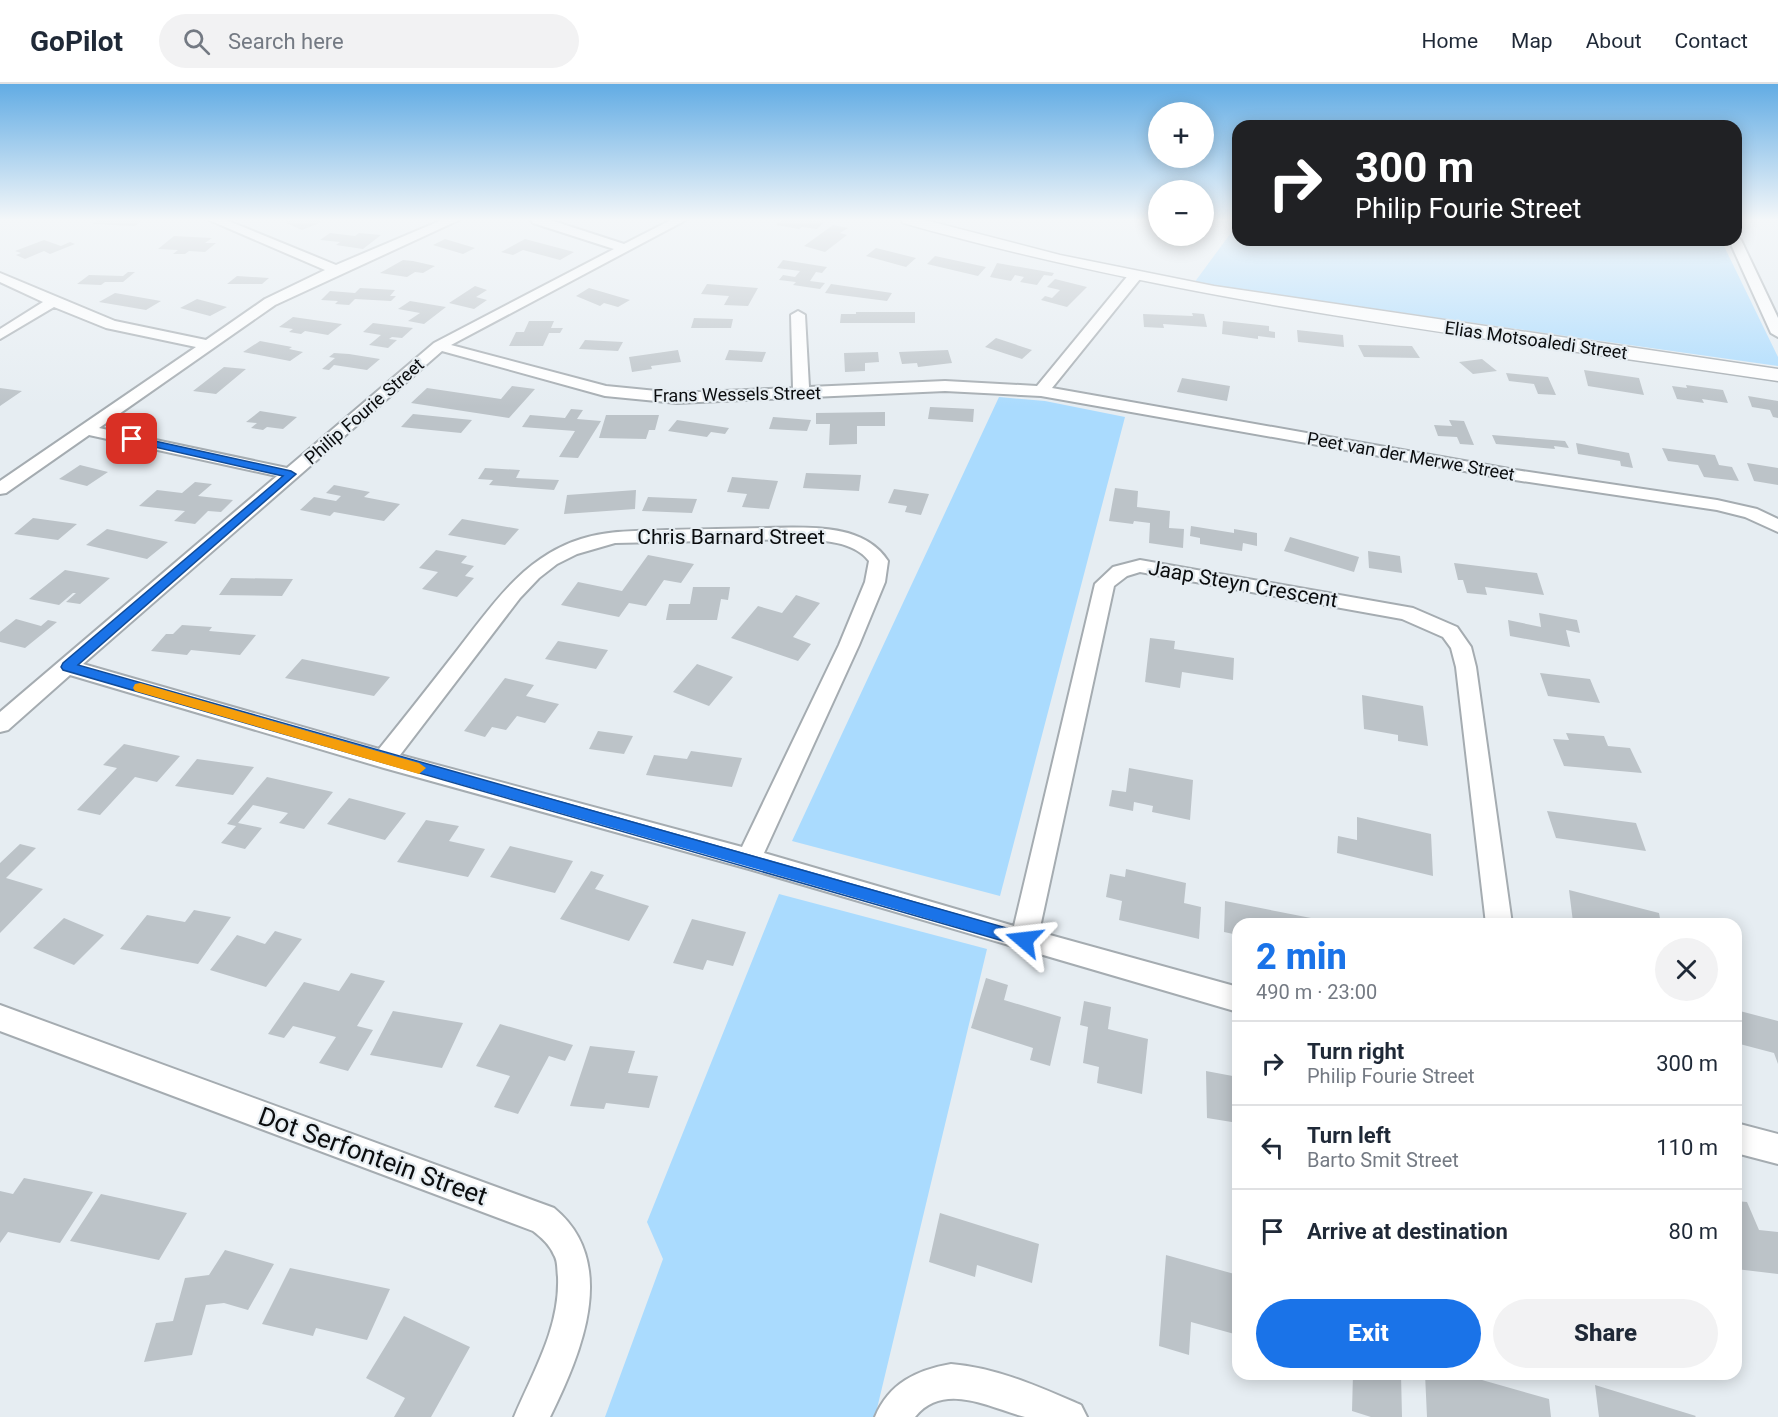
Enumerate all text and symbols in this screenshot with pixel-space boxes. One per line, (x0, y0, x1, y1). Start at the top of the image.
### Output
search box (159, 14, 579, 68)
text: GoPilot (30, 25, 123, 58)
icon: search (180, 25, 213, 58)
text: Search here (228, 29, 344, 54)
text: Home (1422, 29, 1478, 53)
text: Map (1511, 29, 1553, 53)
text: About (1586, 29, 1642, 53)
text: Contact (1675, 29, 1748, 53)
map controls (1148, 102, 1214, 246)
button: + (1148, 102, 1214, 168)
text: 300 m (1355, 143, 1474, 192)
icon: right (1256, 144, 1334, 222)
button: − (1148, 180, 1214, 246)
text: Philip Fourie Street (1355, 193, 1581, 225)
street label: Elias Motsoaledi Street (1443, 317, 1629, 363)
street label: Philip Fourie Street (300, 354, 428, 468)
street label: Frans Wessels Street (653, 382, 821, 406)
pin (106, 413, 157, 464)
icon: arrive (115, 422, 148, 455)
street label: Peet van der Merwe Street (1306, 427, 1516, 485)
street label: Chris Barnard Street (637, 525, 825, 549)
street label: Jaap Steyn Crescent (1147, 556, 1340, 612)
position arrow (992, 908, 1056, 972)
text: 2 min (1256, 936, 1347, 978)
button: close (1655, 938, 1718, 1001)
text: 490 m · 23:00 (1256, 980, 1377, 1004)
text: Turn right (1307, 1039, 1404, 1064)
icon: right (1256, 1047, 1289, 1080)
text: 300 m (1656, 1051, 1718, 1076)
text: Philip Fourie Street (1307, 1064, 1475, 1088)
street label: Dot Serfontein Street (254, 1101, 492, 1211)
text: Turn left (1307, 1123, 1391, 1148)
icon: left (1256, 1131, 1289, 1164)
text: 110 m (1656, 1135, 1718, 1160)
text: Barto Smit Street (1307, 1148, 1459, 1172)
icon: arrive (1256, 1215, 1289, 1248)
text: Arrive at destination (1307, 1219, 1508, 1244)
text: 80 m (1669, 1219, 1718, 1244)
button: Exit (1256, 1299, 1481, 1368)
button: Share (1493, 1299, 1718, 1368)

